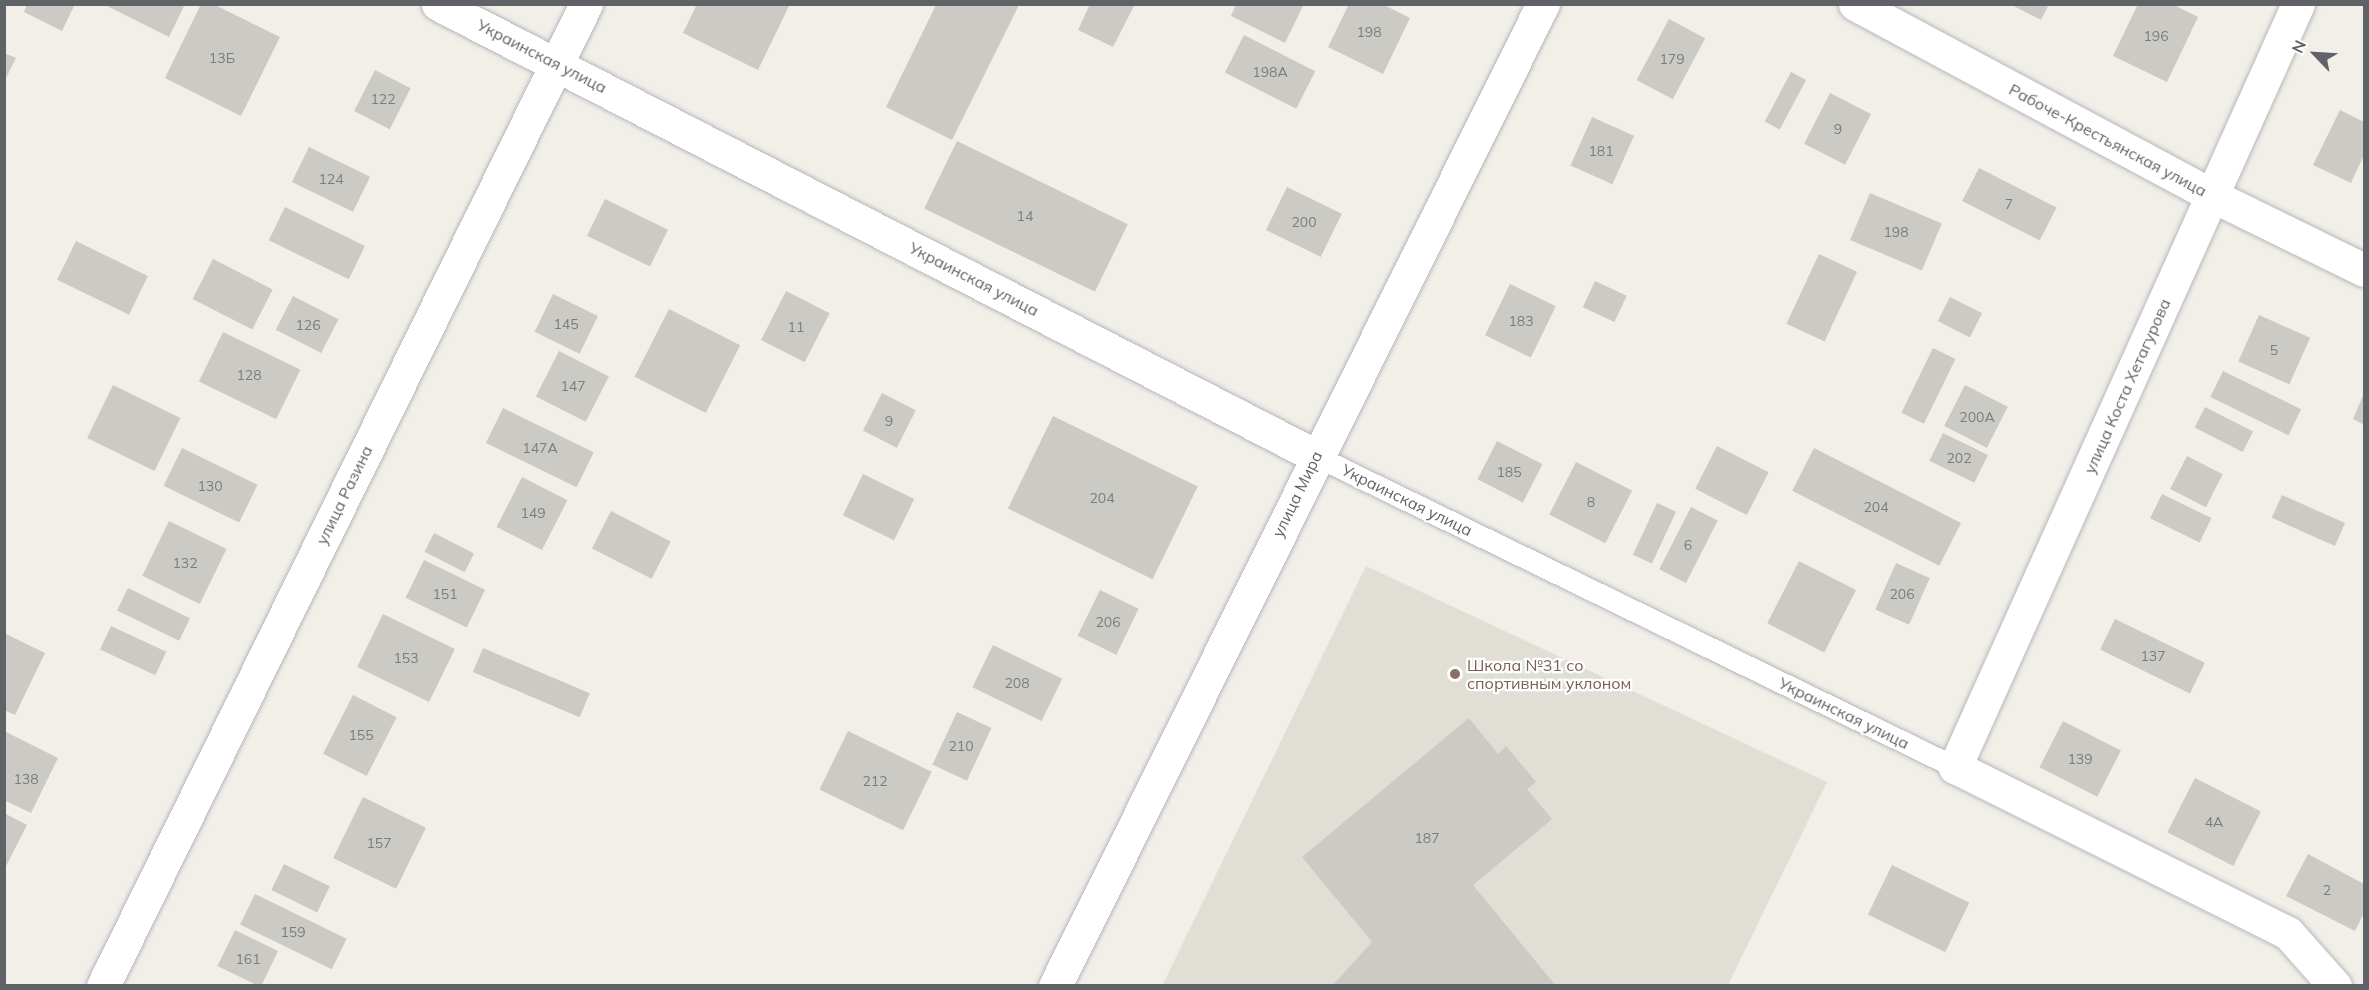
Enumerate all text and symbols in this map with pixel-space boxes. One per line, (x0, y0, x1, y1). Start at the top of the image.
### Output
street label: Украинская улица (474, 15, 610, 97)
house number: 198 (1356, 24, 1382, 40)
north arrow (2285, 24, 2345, 84)
house number: 196 (2143, 28, 2169, 44)
text: N (2287, 37, 2310, 56)
house number: 13Б (209, 50, 235, 66)
house number: 179 (1659, 51, 1685, 67)
house number: 198А (1252, 64, 1288, 80)
street label: Рабоче-Крестьянская улица (2006, 80, 2210, 200)
house number: 122 (370, 91, 396, 107)
house number: 9 (1834, 121, 1842, 137)
house number: 181 (1588, 143, 1614, 159)
house number: 124 (318, 171, 344, 187)
house number: 7 (2005, 196, 2013, 212)
house number: 14 (1017, 208, 1033, 224)
house number: 200 (1291, 214, 1317, 230)
house number: 198 (1883, 224, 1909, 240)
street label: Украинская улица (906, 238, 1042, 320)
street label: улица Коста Хетагурова (2080, 296, 2174, 476)
house number: 183 (1508, 313, 1534, 329)
house number: 145 (553, 316, 579, 332)
house number: 126 (295, 317, 321, 333)
house number: 11 (788, 319, 804, 335)
house number: 5 (2270, 342, 2278, 358)
house number: 128 (236, 367, 262, 383)
house number: 147 (560, 378, 586, 394)
house number: 200А (1959, 409, 1995, 425)
house number: 9 (885, 413, 893, 429)
house number: 147А (522, 440, 558, 456)
street label: улица Разина (312, 442, 376, 548)
street label: улица Мира (1268, 448, 1326, 540)
house number: 202 (1946, 450, 1972, 466)
street label: Украинская улица (1339, 460, 1475, 540)
house number: 185 (1496, 464, 1522, 480)
house number: 130 (197, 478, 223, 494)
house number: 204 (1089, 490, 1115, 506)
house number: 8 (1587, 494, 1595, 510)
house number: 204 (1863, 499, 1889, 515)
house number: 149 (520, 505, 546, 521)
house number: 6 (1684, 537, 1692, 553)
house number: 132 (172, 555, 198, 571)
house number: 151 (432, 586, 458, 602)
house number: 206 (1889, 586, 1915, 602)
house number: 206 (1095, 614, 1121, 630)
house number: 137 (2140, 648, 2166, 664)
house number: 153 (393, 650, 419, 666)
place label: Школа №31 со спортивным уклоном (1467, 655, 1631, 693)
marker: Школа №31 со спортивным уклоном (1448, 667, 1462, 681)
street label: Украинская улица (1776, 673, 1912, 753)
house number: 208 (1004, 675, 1030, 691)
house number: 155 (348, 727, 374, 743)
house number: 210 (948, 738, 974, 754)
house number: 139 (2067, 751, 2093, 767)
house number: 138 (13, 771, 39, 787)
house number: 212 (862, 773, 888, 789)
house number: 4А (2205, 814, 2223, 830)
house number: 187 (1414, 830, 1440, 846)
house number: 157 (366, 835, 392, 851)
house number: 2 (2323, 882, 2331, 898)
house number: 159 (280, 924, 306, 940)
house number: 161 (235, 951, 261, 967)

